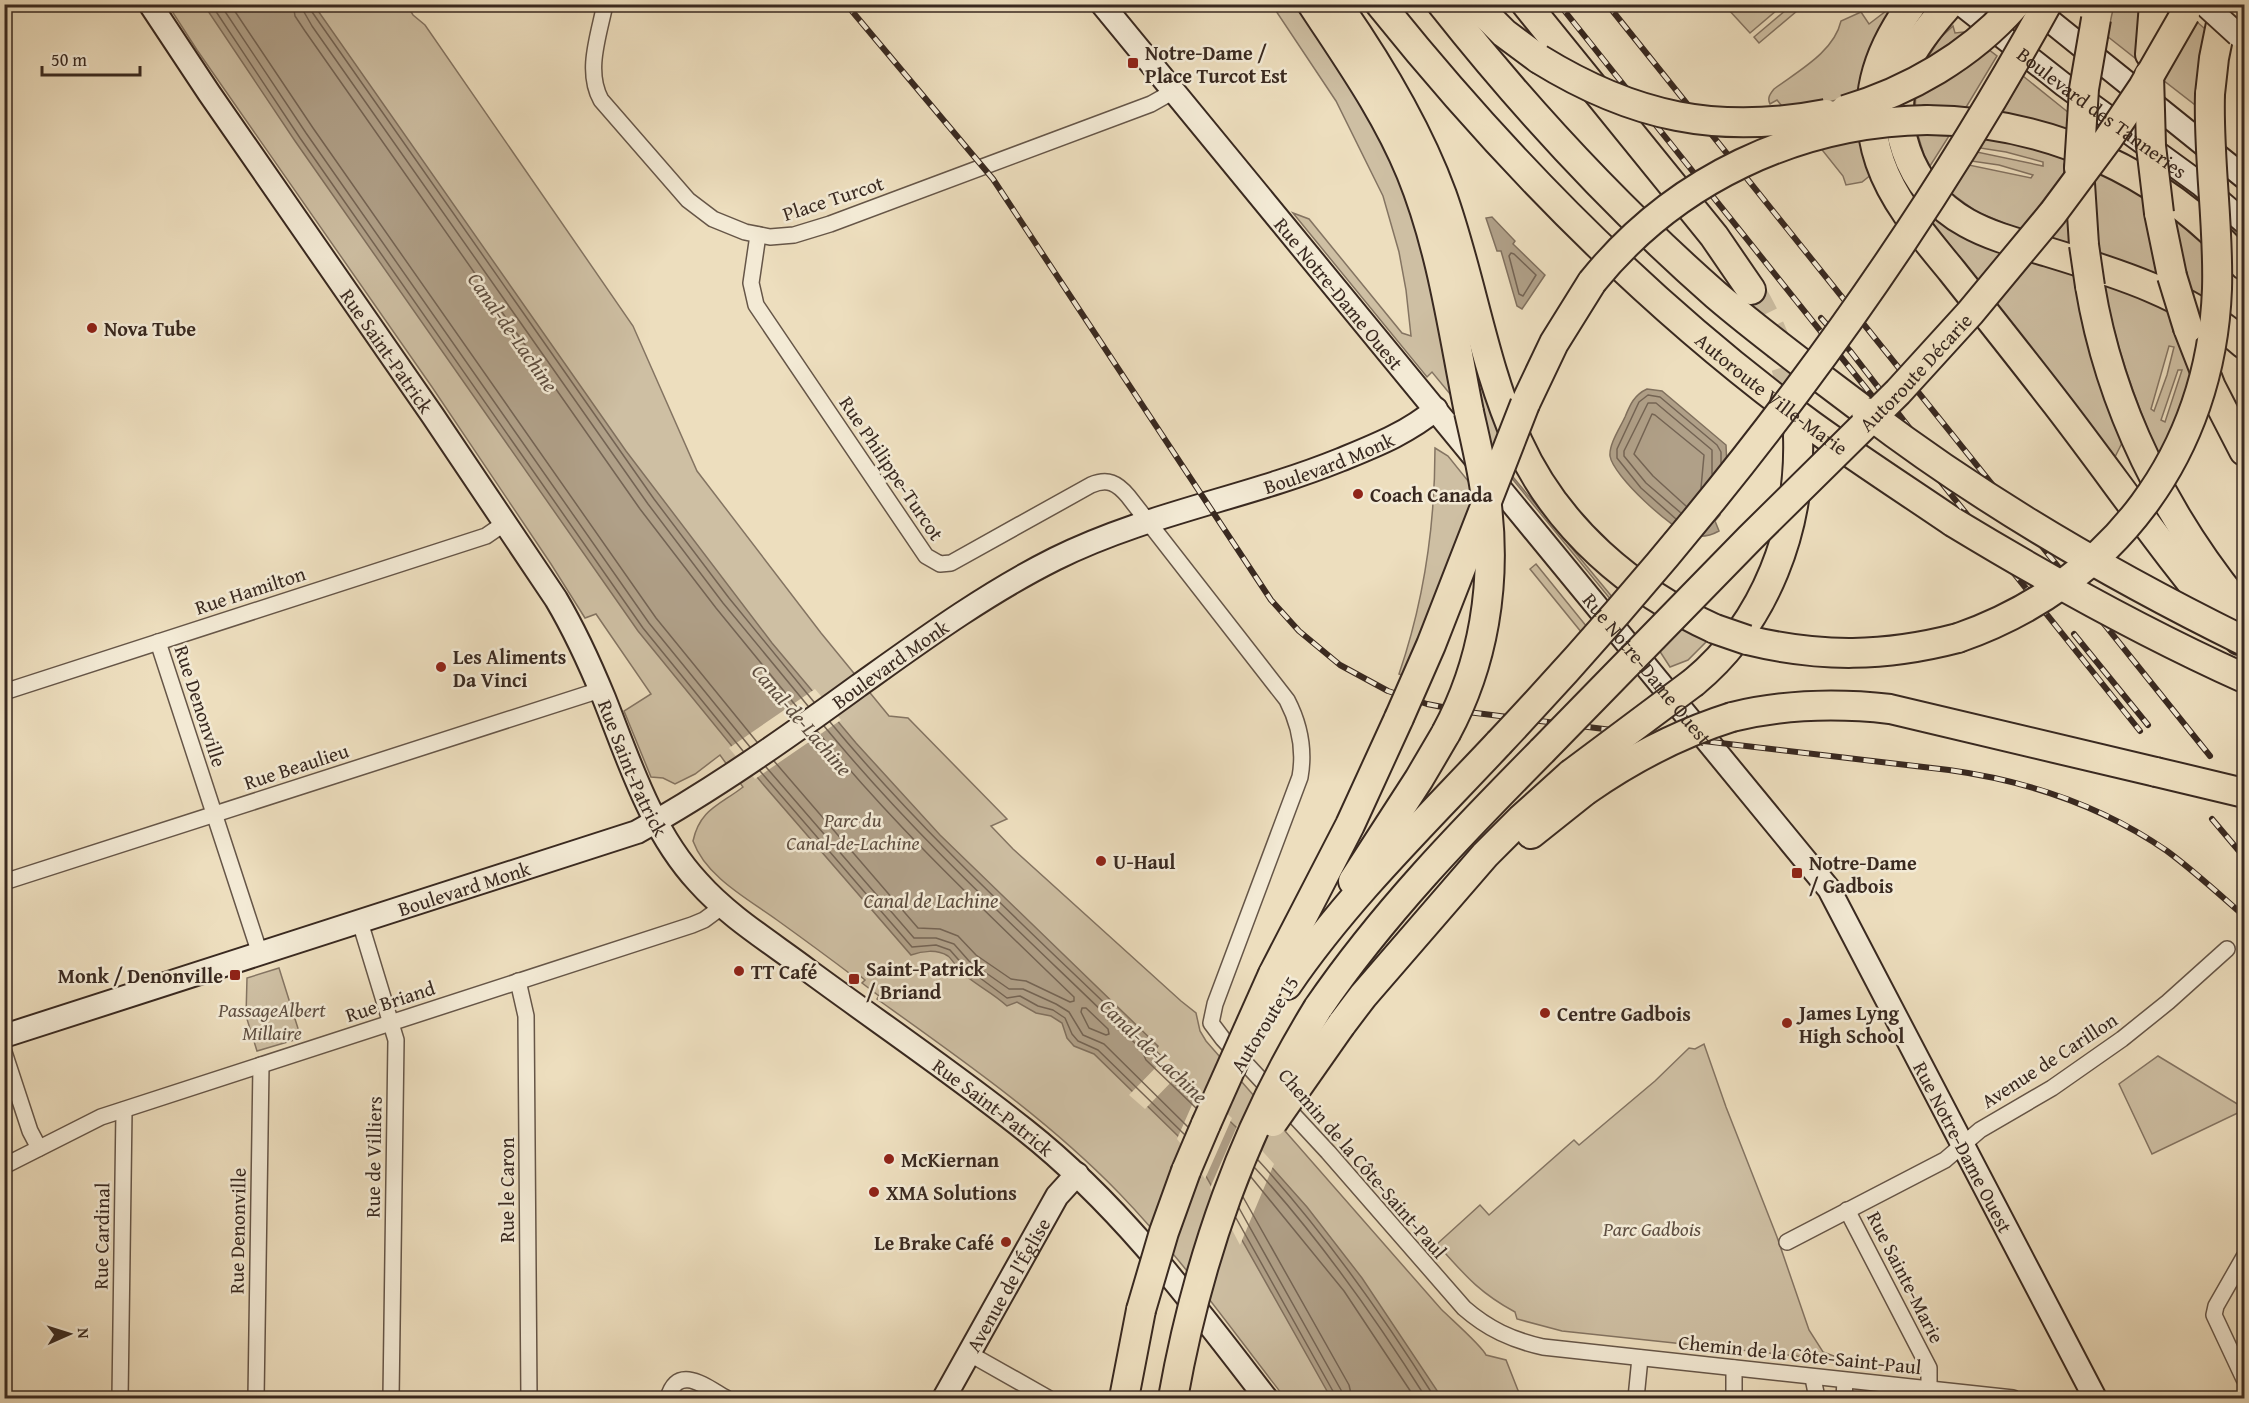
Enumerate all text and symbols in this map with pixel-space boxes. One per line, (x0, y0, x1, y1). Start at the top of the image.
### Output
place label: Notre-Dame / Place Turcot Est (1145, 38, 1288, 90)
scale bar (42, 39, 140, 77)
street label: Boulevard des Tanneries (2011, 39, 2193, 185)
text: 50 m (51, 46, 87, 73)
marker: Notre-Dame / Place Turcot Est (1126, 56, 1140, 70)
street label: Place Turcot (779, 168, 887, 228)
street label: Rue Notre-Dame Ouest (1268, 210, 1411, 376)
water label: Canal-de-Lachine (460, 266, 566, 398)
street label: Rue Saint-Patrick (334, 282, 442, 419)
street label: Autoroute Décarie (1852, 306, 1978, 438)
place label: Nova Tube (104, 314, 196, 343)
marker: Nova Tube (85, 321, 99, 335)
street label: Autoroute Ville-Marie (1690, 325, 1854, 461)
street label: Rue Philippe-Turcot (833, 390, 951, 546)
street label: Boulevard Monk (1260, 424, 1399, 500)
place label: Coach Canada (1370, 480, 1493, 509)
marker: Coach Canada (1351, 487, 1365, 501)
street label: Rue Hamilton (191, 558, 309, 622)
street label: Rue Notre-Dame Ouest (1576, 586, 1719, 751)
street label: Boulevard Monk (825, 612, 955, 715)
street label: Rue Denonville (168, 641, 234, 771)
place label: Les Aliments Da Vinci (453, 642, 566, 694)
water label: Canal-de-Lachine (744, 657, 860, 783)
marker: Les Aliments Da Vinci (434, 660, 448, 674)
street label: Rue Saint-Patrick (591, 695, 676, 842)
street label: Rue Beaulieu (240, 735, 352, 797)
park label: Parc du Canal-de-Lachine (786, 805, 920, 857)
place label: U-Haul (1113, 847, 1175, 876)
place label: Notre-Dame / Gadbois (1809, 848, 1917, 900)
street label: Boulevard Monk (394, 853, 534, 923)
marker: U-Haul (1094, 854, 1108, 868)
marker: Notre-Dame / Gadbois (1790, 866, 1804, 880)
water label: Canal de Lachine (864, 885, 998, 916)
place label: Saint-Patrick / Briand (866, 954, 985, 1006)
place label: TT Café (751, 957, 818, 986)
place label: Monk / Denonville (58, 961, 223, 990)
marker: TT Café (732, 964, 746, 978)
marker: Monk / Denonville (228, 968, 242, 982)
street label: Autoroute 15 (1223, 970, 1305, 1078)
marker: Saint-Patrick / Briand (847, 972, 861, 986)
street label: Rue Briand (341, 973, 439, 1029)
water label: Canal-de-Lachine (1093, 991, 1215, 1111)
park label: PassageAlbert Millaire (217, 995, 326, 1047)
place label: James Lyng High School (1796, 998, 1905, 1050)
place label: Centre Gadbois (1557, 999, 1691, 1028)
street label: Avenue de Carillon (1975, 1005, 2123, 1115)
marker: Centre Gadbois (1538, 1006, 1552, 1020)
marker: James Lyng High School (1780, 1016, 1794, 1030)
street label: Rue Saint-Patrick (927, 1051, 1061, 1163)
street label: Rue Notre-Dame Ouest (1907, 1056, 2020, 1237)
street label: Chemin de la Côte-Saint-Paul (1272, 1061, 1454, 1265)
street label: Rue de Villiers (357, 1096, 389, 1218)
street label: Rue le Caron (492, 1137, 521, 1243)
place label: McKiernan (901, 1145, 999, 1174)
marker: McKiernan (882, 1152, 896, 1166)
street label: Rue Denonville (221, 1167, 253, 1295)
place label: XMA Solutions (886, 1178, 1017, 1207)
street label: Rue Cardinal (86, 1182, 116, 1290)
marker: XMA Solutions (867, 1185, 881, 1199)
street label: Rue Sainte-Marie (1860, 1206, 1952, 1348)
street label: Avenue de l'Église (958, 1212, 1057, 1357)
park label: Parc Gadbois (1602, 1214, 1702, 1243)
place label: Le Brake Café (874, 1228, 994, 1257)
marker: Le Brake Café (999, 1235, 1013, 1249)
north arrow (39, 1304, 99, 1364)
text: N (72, 1327, 96, 1339)
street label: Chemin de la Côte-Saint-Paul (1677, 1327, 1923, 1381)

